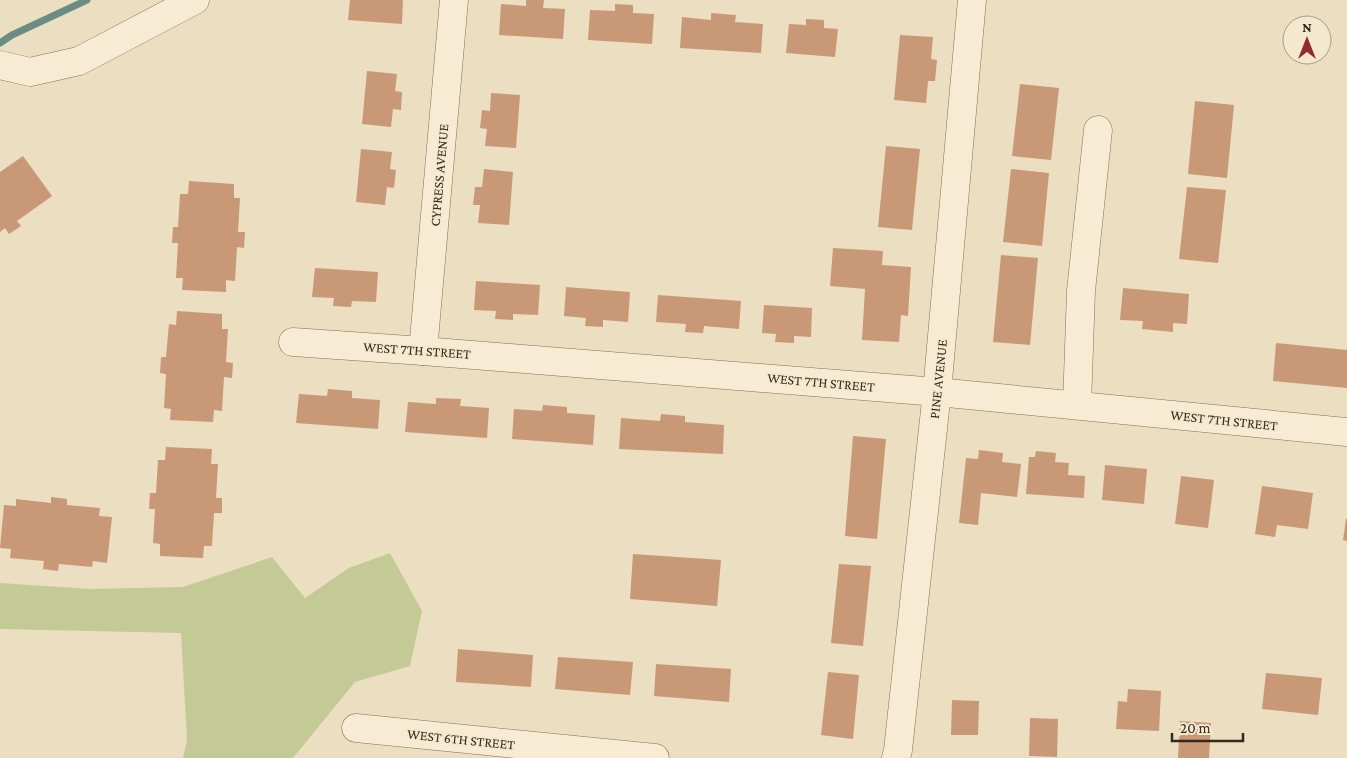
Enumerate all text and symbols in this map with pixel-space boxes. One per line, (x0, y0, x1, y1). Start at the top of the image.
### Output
north arrow (1282, 15, 1332, 65)
text: N (1302, 19, 1312, 35)
street label: CYPRESS AVENUE (427, 123, 451, 227)
street label: WEST 7TH STREET (363, 338, 472, 362)
street label: PINE AVENUE (926, 338, 950, 420)
street label: WEST 7TH STREET (767, 369, 876, 395)
street label: WEST 7TH STREET (1170, 406, 1279, 434)
scale bar (1172, 710, 1243, 742)
text: 20 m (1180, 720, 1211, 736)
street label: WEST 6TH STREET (406, 725, 516, 753)

